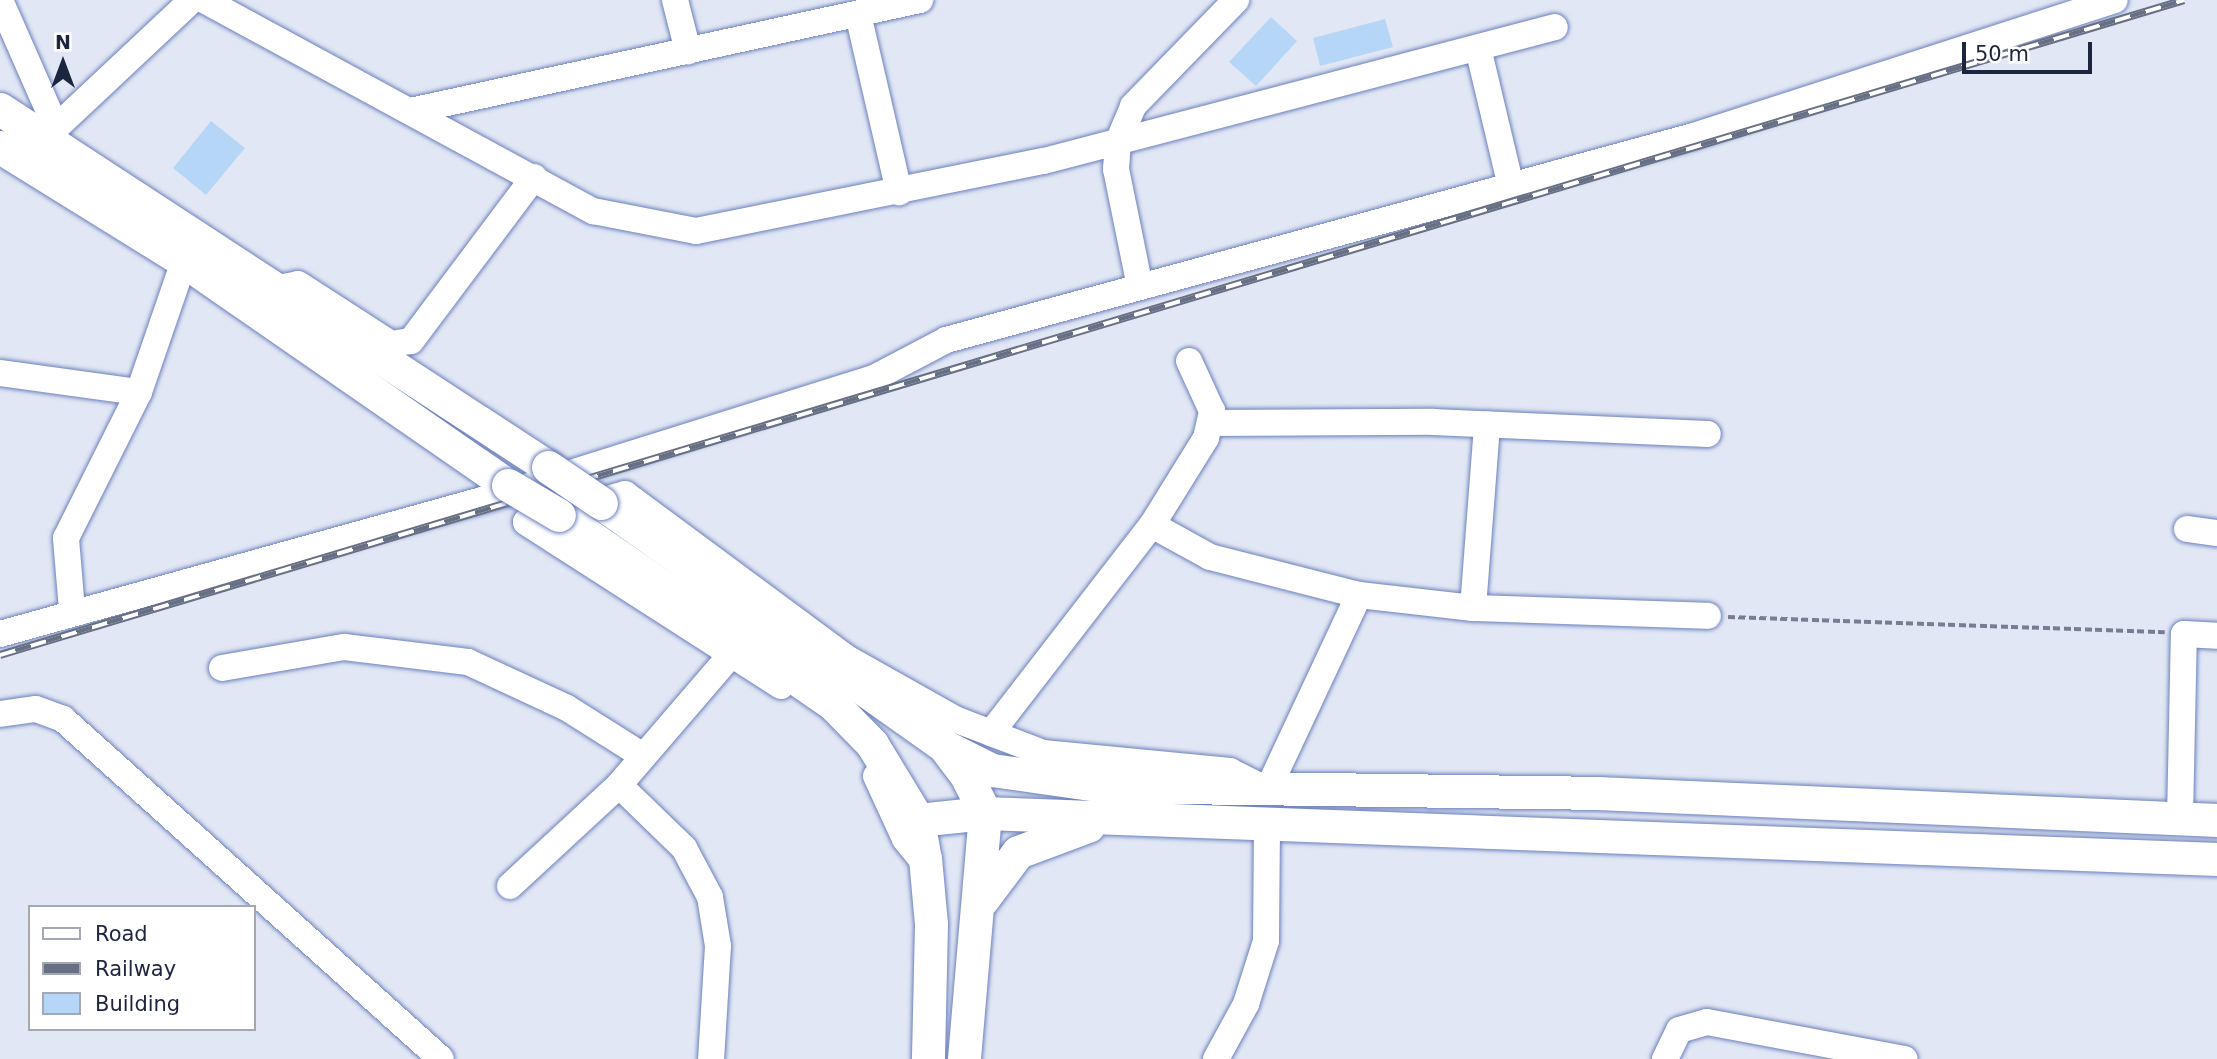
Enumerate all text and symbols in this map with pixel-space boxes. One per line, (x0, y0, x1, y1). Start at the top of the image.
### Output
north arrow (28, 28, 98, 98)
scale bar (1965, 28, 2094, 72)
text: N (55, 31, 71, 53)
text: 50 m (1975, 42, 2029, 66)
legend (28, 905, 256, 1031)
text: Road (95, 922, 148, 946)
text: Railway (95, 957, 176, 981)
text: Building (95, 992, 180, 1016)

